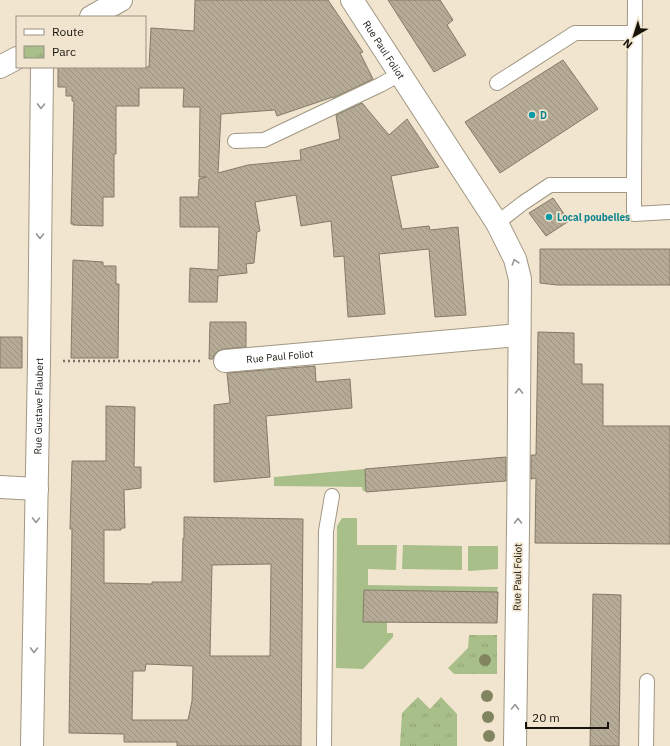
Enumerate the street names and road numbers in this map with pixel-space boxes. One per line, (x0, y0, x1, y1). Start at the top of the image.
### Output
street label: Rue Paul Foliot (360, 18, 408, 82)
street label: Rue Paul Foliot (246, 347, 314, 366)
street label: Rue Gustave Flaubert (31, 357, 46, 455)
street label: Rue Paul Foliot (510, 543, 525, 611)

